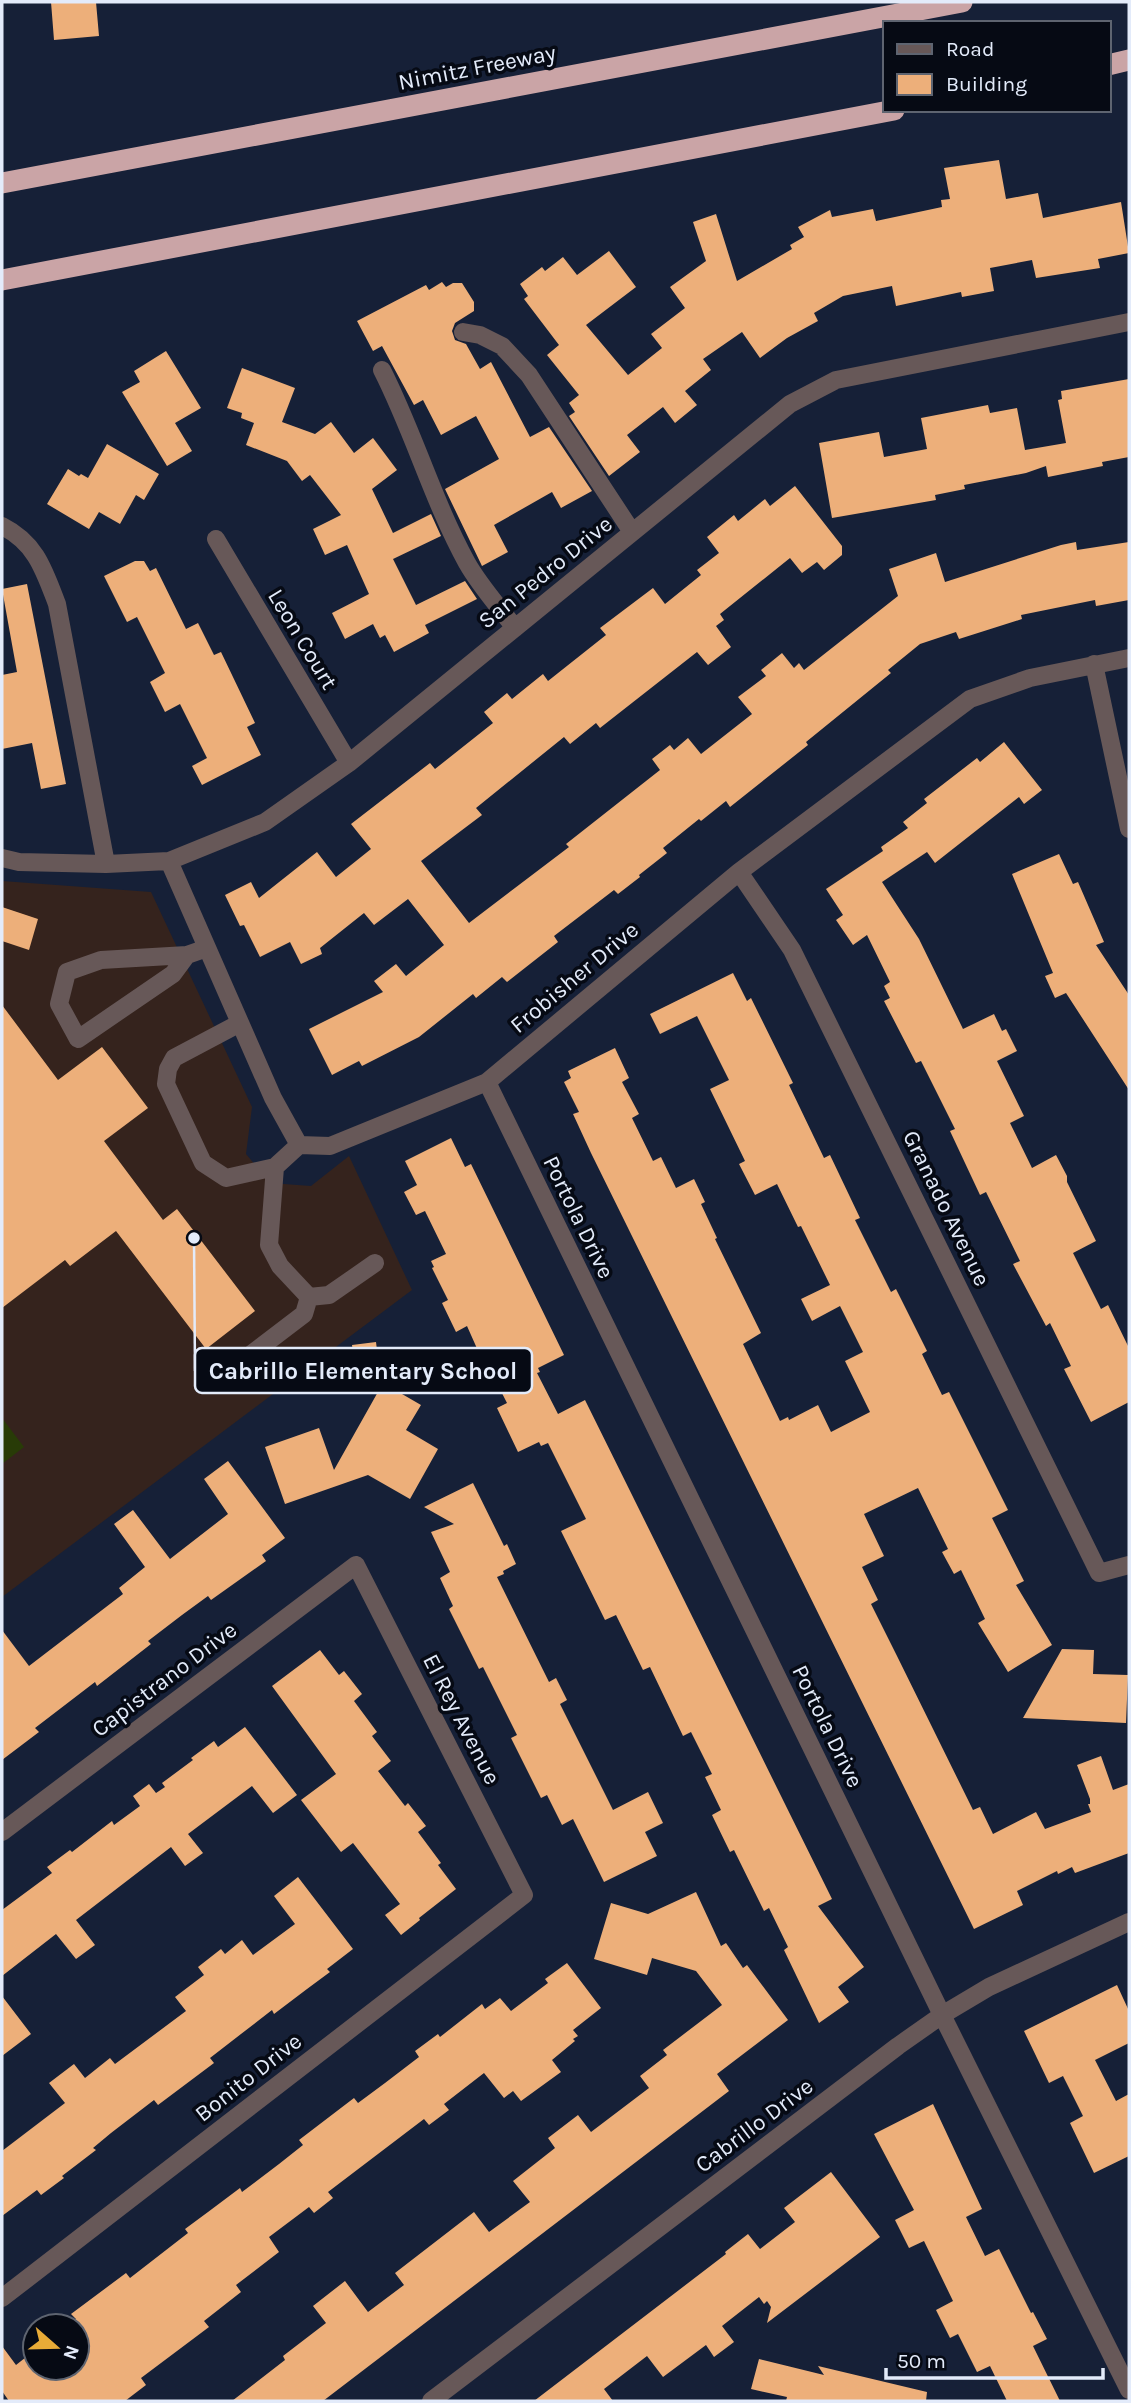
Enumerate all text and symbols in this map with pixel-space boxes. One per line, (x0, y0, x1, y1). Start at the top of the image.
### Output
legend (883, 21, 1110, 112)
text: Road (946, 37, 994, 61)
street label: Nimitz Freeway (396, 39, 558, 96)
text: Building (946, 72, 1027, 96)
street label: San Pedro Drive (473, 510, 618, 635)
street label: Leon Court (262, 584, 343, 695)
street label: Frobisher Drive (505, 916, 644, 1039)
street label: Granado Avenue (897, 1126, 996, 1290)
street label: Portola Drive (537, 1151, 620, 1283)
callout: Cabrillo Elementary School (195, 1348, 532, 1393)
text: Cabrillo Elementary School (209, 1357, 517, 1385)
street label: Capistrano Drive (87, 1616, 242, 1743)
street label: El Rey Avenue (417, 1650, 506, 1789)
street label: Portola Drive (786, 1660, 869, 1792)
street label: Bonito Drive (190, 2027, 307, 2127)
street label: Cabrillo Drive (690, 2072, 818, 2178)
north arrow (21, 2312, 91, 2382)
scale bar (886, 2336, 1103, 2380)
text: N (58, 2342, 84, 2363)
text: 50 m (897, 2349, 946, 2373)

